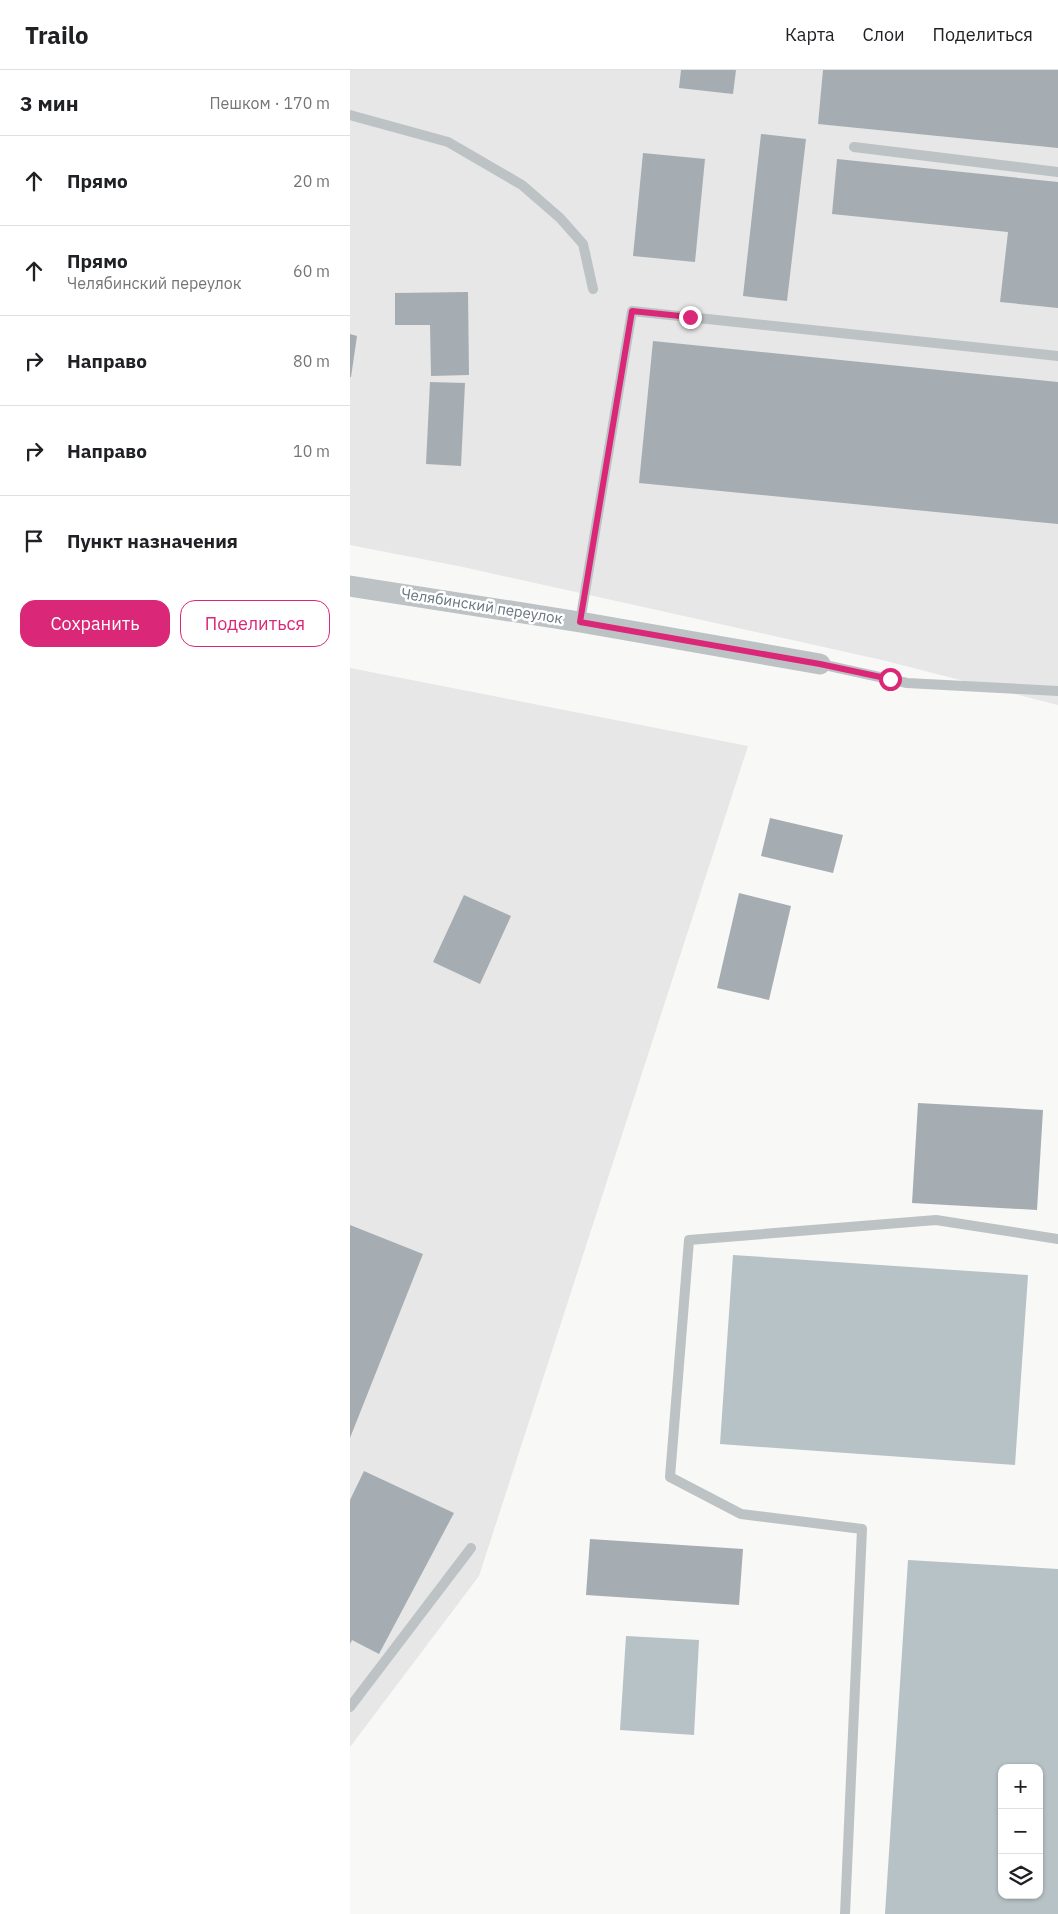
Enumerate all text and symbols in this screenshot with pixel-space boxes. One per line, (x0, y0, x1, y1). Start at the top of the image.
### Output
text: Trailo (25, 19, 89, 51)
text: Карта (785, 23, 835, 46)
text: Слои (863, 23, 905, 46)
text: Поделиться (933, 23, 1033, 46)
text: 3 мин (20, 89, 79, 117)
text: Пешком · 170 m (209, 93, 330, 113)
icon: ahead (20, 167, 48, 195)
text: Прямо (67, 169, 128, 193)
text: 20 m (293, 171, 330, 191)
text: Прямо (67, 249, 128, 273)
icon: ahead (20, 257, 48, 285)
text: 60 m (293, 261, 330, 281)
text: Челябинский переулок (67, 273, 241, 293)
route end (679, 306, 702, 329)
icon: right (20, 347, 48, 375)
text: Направо (67, 349, 147, 373)
text: 80 m (293, 351, 330, 371)
icon: right (20, 437, 48, 465)
text: Направо (67, 439, 147, 463)
text: 10 m (293, 441, 330, 461)
icon: arrive (20, 527, 48, 555)
text: Пункт назначения (67, 529, 238, 553)
street label: Челябинский переулок (400, 583, 564, 628)
button: Сохранить (20, 600, 170, 647)
button: Поделиться (180, 600, 330, 647)
route start (879, 668, 902, 691)
map controls (998, 1764, 1043, 1899)
button: + (998, 1764, 1043, 1809)
button: − (998, 1809, 1043, 1854)
button: layers (998, 1854, 1043, 1899)

